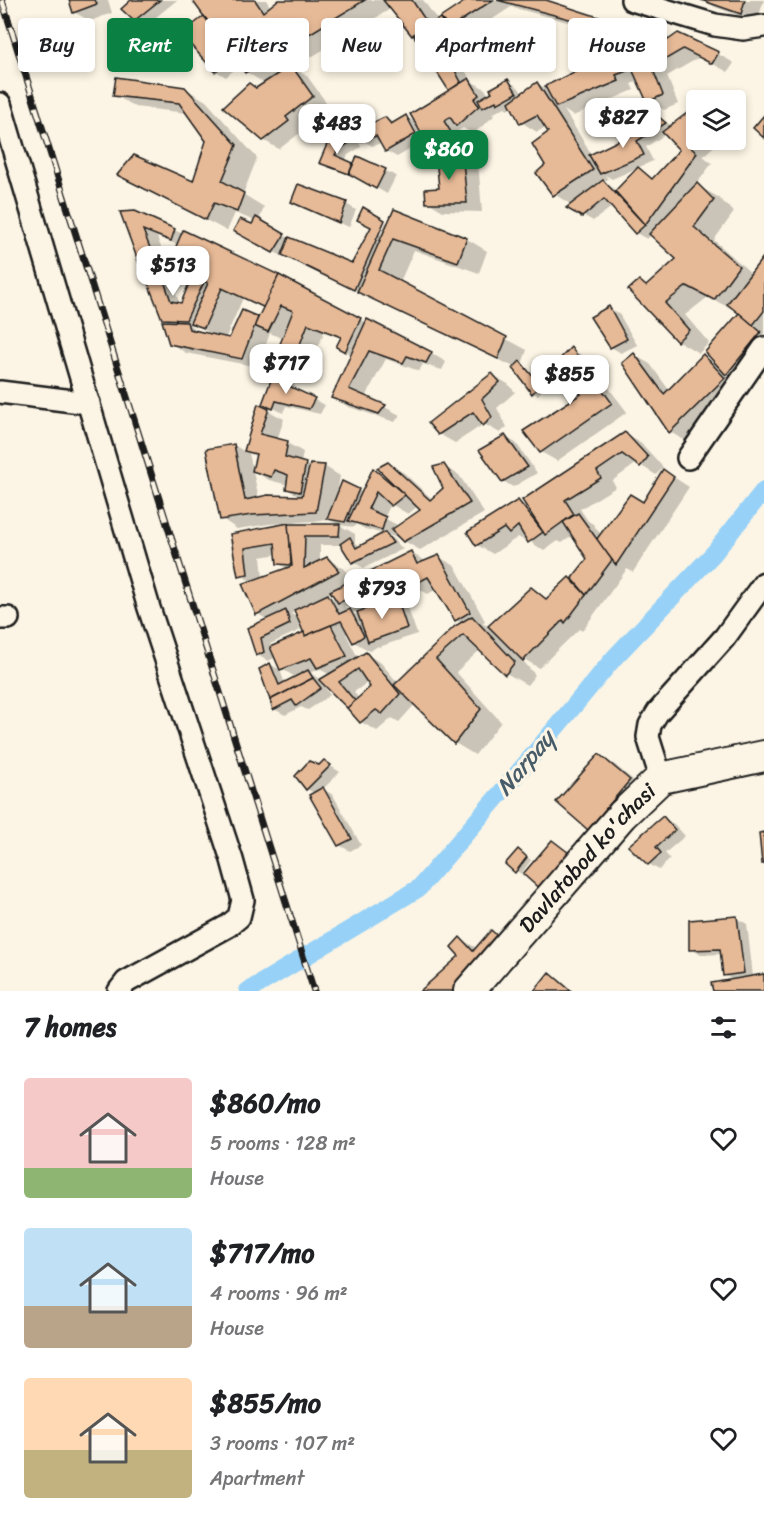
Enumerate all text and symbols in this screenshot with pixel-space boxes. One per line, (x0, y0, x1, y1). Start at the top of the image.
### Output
chip: Buy (18, 18, 95, 72)
chip: Rent (107, 18, 193, 72)
chip: Filters (205, 18, 309, 72)
chip: New (321, 18, 403, 72)
chip: Apartment (415, 18, 556, 72)
chip: House (568, 18, 667, 72)
map controls (686, 90, 746, 150)
button: layers (686, 90, 746, 150)
pin: $827 (587, 98, 659, 149)
text: $827 (599, 100, 647, 135)
pin: $483 (301, 104, 373, 155)
text: $483 (313, 106, 362, 141)
pin: $860 (413, 130, 485, 181)
text: $860 (424, 132, 474, 167)
pin: $513 (137, 246, 209, 297)
text: $513 (150, 248, 196, 283)
pin: $717 (250, 344, 322, 395)
text: $717 (264, 346, 308, 381)
pin: $855 (534, 355, 606, 406)
text: $855 (545, 357, 595, 392)
pin: $793 (346, 569, 418, 620)
text: $793 (358, 571, 406, 606)
water label: Narpay (485, 718, 568, 805)
street label: Davlatobod ko'chasi (508, 773, 666, 942)
text: 7 homes (24, 1004, 116, 1050)
icon: filters (707, 1011, 740, 1044)
text: $860/mo (210, 1080, 320, 1126)
icon: home (72, 1102, 144, 1174)
icon: heart (707, 1122, 740, 1155)
text: 5 rooms · 128 m² (210, 1126, 356, 1161)
text: House (210, 1161, 264, 1196)
text: $717/mo (210, 1230, 314, 1276)
icon: home (72, 1252, 144, 1324)
icon: heart (707, 1272, 740, 1305)
text: 4 rooms · 96 m² (210, 1276, 348, 1311)
text: House (210, 1311, 264, 1346)
text: $855/mo (210, 1380, 321, 1426)
icon: home (72, 1402, 144, 1474)
icon: heart (707, 1422, 740, 1455)
text: 3 rooms · 107 m² (210, 1426, 355, 1461)
text: Apartment (210, 1461, 304, 1496)

